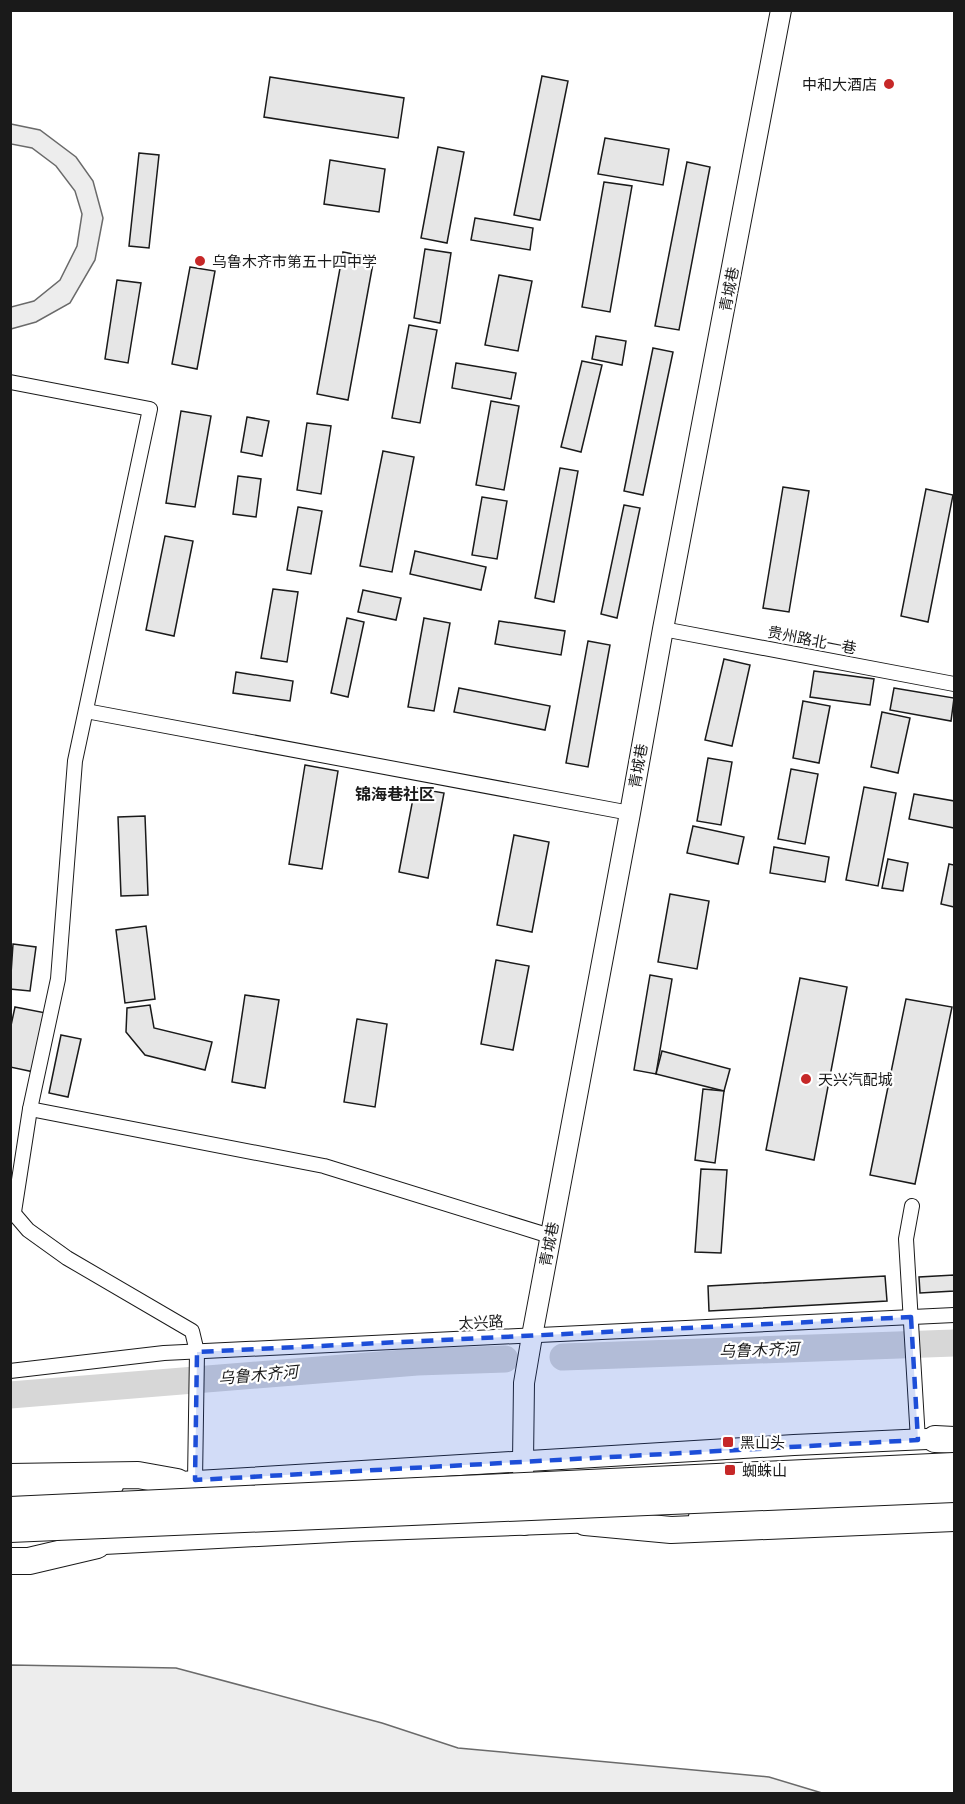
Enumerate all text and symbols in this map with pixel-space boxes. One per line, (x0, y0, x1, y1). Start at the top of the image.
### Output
place label: 中和大酒店 (802, 75, 877, 94)
marker: 中和大酒店 (882, 77, 896, 91)
place label: 乌鲁木齐市第五十四中学 (212, 252, 377, 271)
marker: 乌鲁木齐市第五十四中学 (193, 254, 207, 268)
street label: 青城巷 (715, 265, 743, 313)
street label: 贵州路北一巷 (766, 622, 858, 658)
street label: 青城巷 (625, 742, 651, 790)
district label: 锦海巷社区 (355, 785, 435, 804)
place label: 天兴汽配城 (818, 1070, 893, 1089)
marker: 天兴汽配城 (799, 1072, 813, 1086)
street label: 青城巷 (535, 1220, 563, 1268)
street label: 太兴路 (458, 1311, 504, 1333)
water label: 乌鲁木齐河 (719, 1339, 802, 1361)
water label: 乌鲁木齐河 (217, 1362, 302, 1388)
place label: 黑山头 (740, 1433, 785, 1452)
marker: 黑山头 (721, 1435, 735, 1449)
place label: 蜘蛛山 (742, 1461, 787, 1480)
marker: 蜘蛛山 (723, 1463, 737, 1477)

